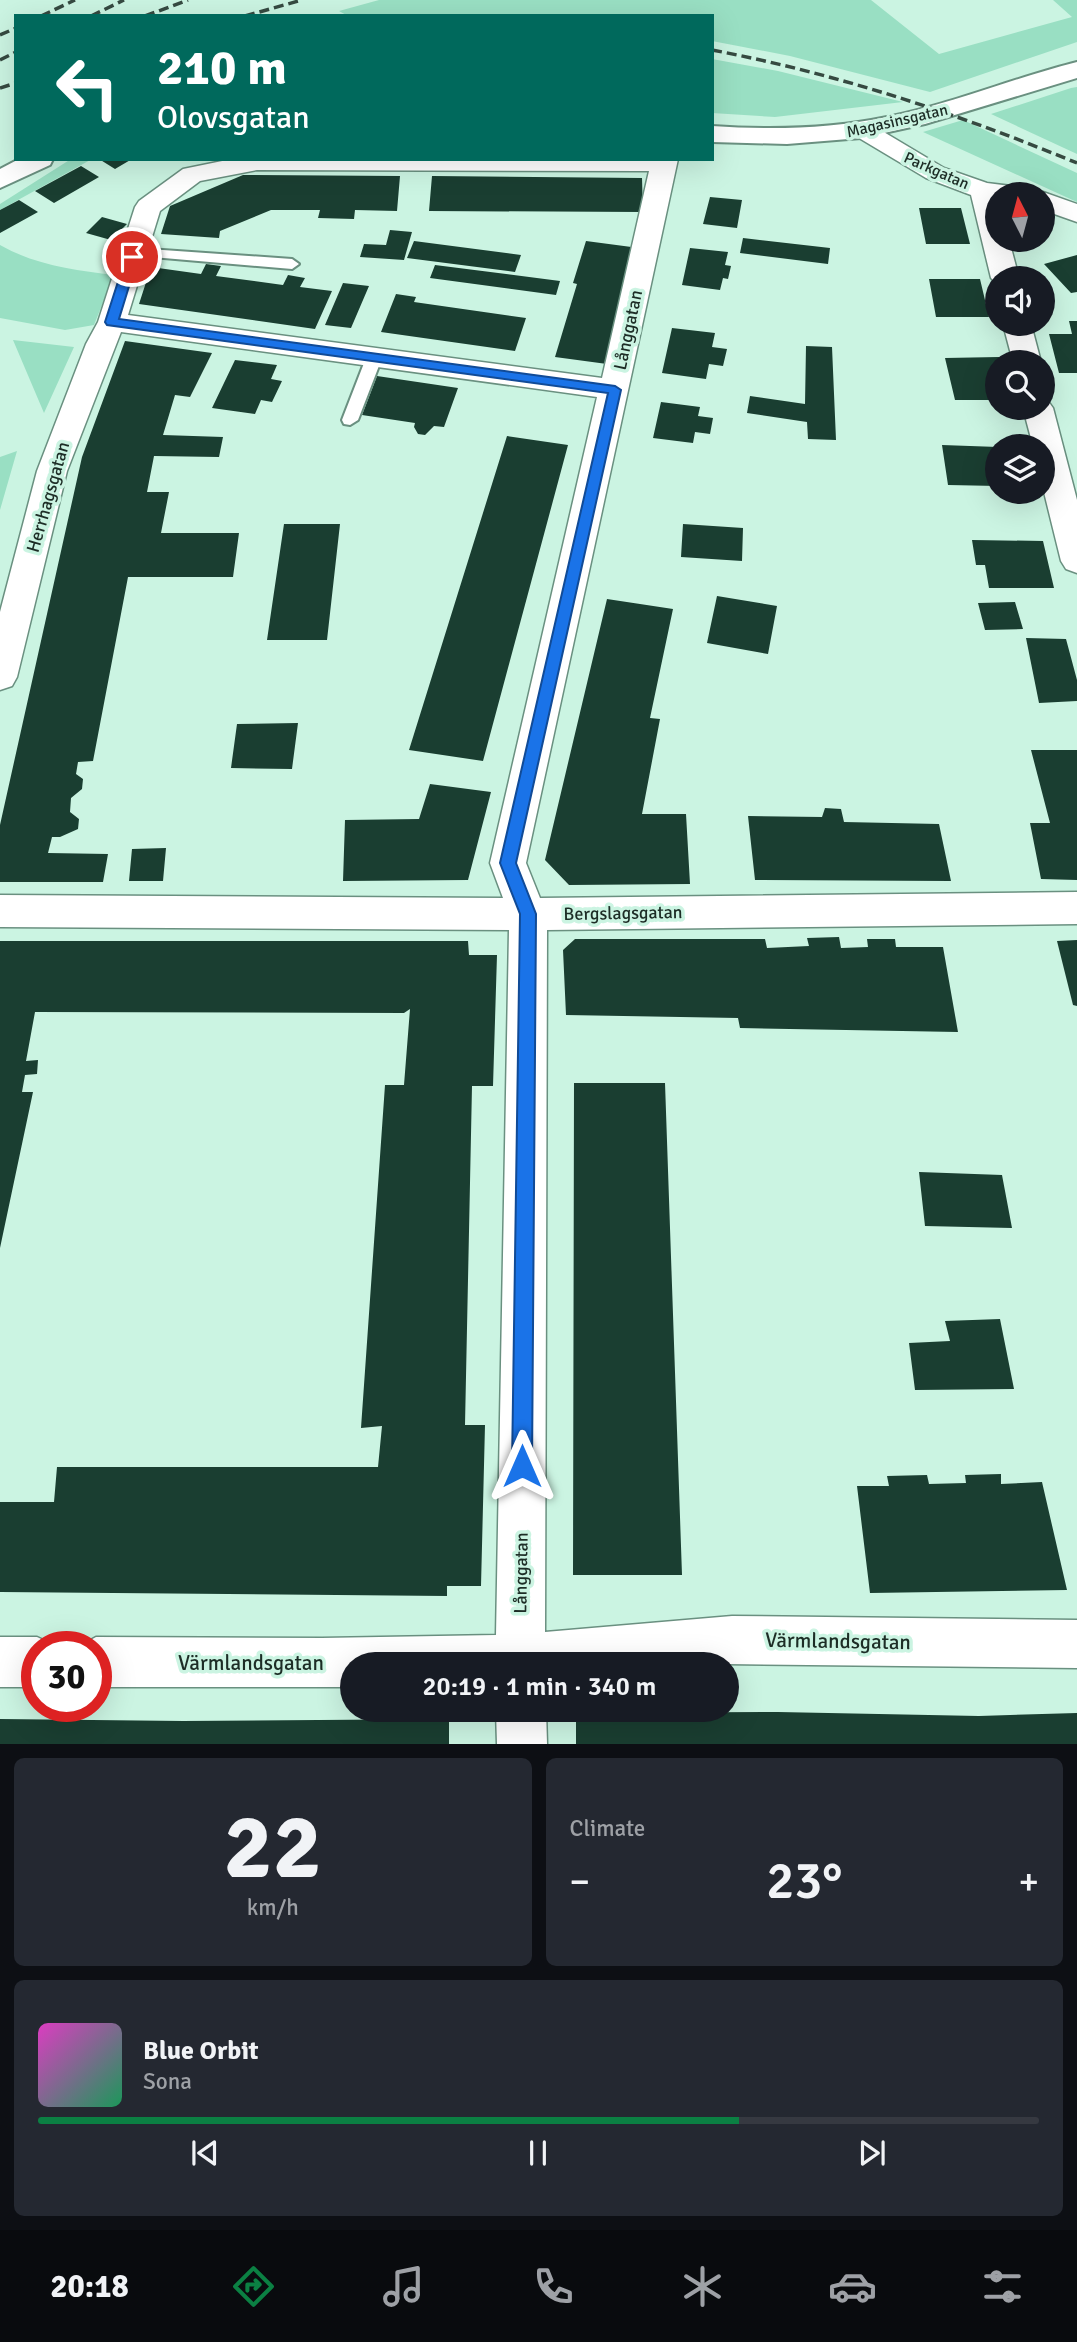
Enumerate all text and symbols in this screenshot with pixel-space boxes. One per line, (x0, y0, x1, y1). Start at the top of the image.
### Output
text: 210 m (157, 38, 287, 98)
icon: left (42, 42, 133, 133)
text: Olovsgatan (157, 98, 310, 137)
street label: Magasinsgatan (845, 100, 950, 142)
street label: Parkgatan (901, 148, 972, 194)
north arrow (985, 182, 1055, 252)
map controls (985, 182, 1055, 504)
pin (102, 227, 162, 287)
icon: arrive (113, 238, 151, 276)
button: sound (985, 266, 1055, 336)
street label: Långgatan (609, 288, 647, 372)
button: search (985, 350, 1055, 420)
button: layers (985, 434, 1055, 504)
street label: Herrhagsgatan (22, 439, 74, 555)
street label: Bergslagsgatan (563, 901, 683, 925)
position arrow (485, 1429, 559, 1503)
street label: Långgatan (509, 1532, 533, 1614)
street label: Värmlandsgatan (765, 1627, 911, 1655)
speed limit sign: 30 (21, 1631, 112, 1722)
street label: Värmlandsgatan (178, 1650, 324, 1676)
text: 20:19 · 1 min · 340 m (423, 1671, 656, 1703)
text: 22 (224, 1791, 322, 1904)
text: Climate (570, 1814, 645, 1843)
text: 23° (766, 1849, 842, 1913)
text: − (570, 1858, 590, 1905)
text: + (1018, 1858, 1039, 1905)
text: km/h (247, 1893, 299, 1922)
text: Blue Orbit (143, 2035, 259, 2067)
text: Sona (143, 2067, 192, 2096)
icon: previous (186, 2134, 224, 2172)
icon: pause (519, 2134, 557, 2172)
icon: next (853, 2134, 891, 2172)
icon: directions (229, 2262, 278, 2311)
icon: music (379, 2262, 428, 2311)
icon: phone (529, 2262, 578, 2311)
icon: climate (678, 2262, 727, 2311)
icon: car (828, 2262, 877, 2311)
icon: filters (978, 2262, 1027, 2311)
text: 20:18 (50, 2267, 129, 2306)

